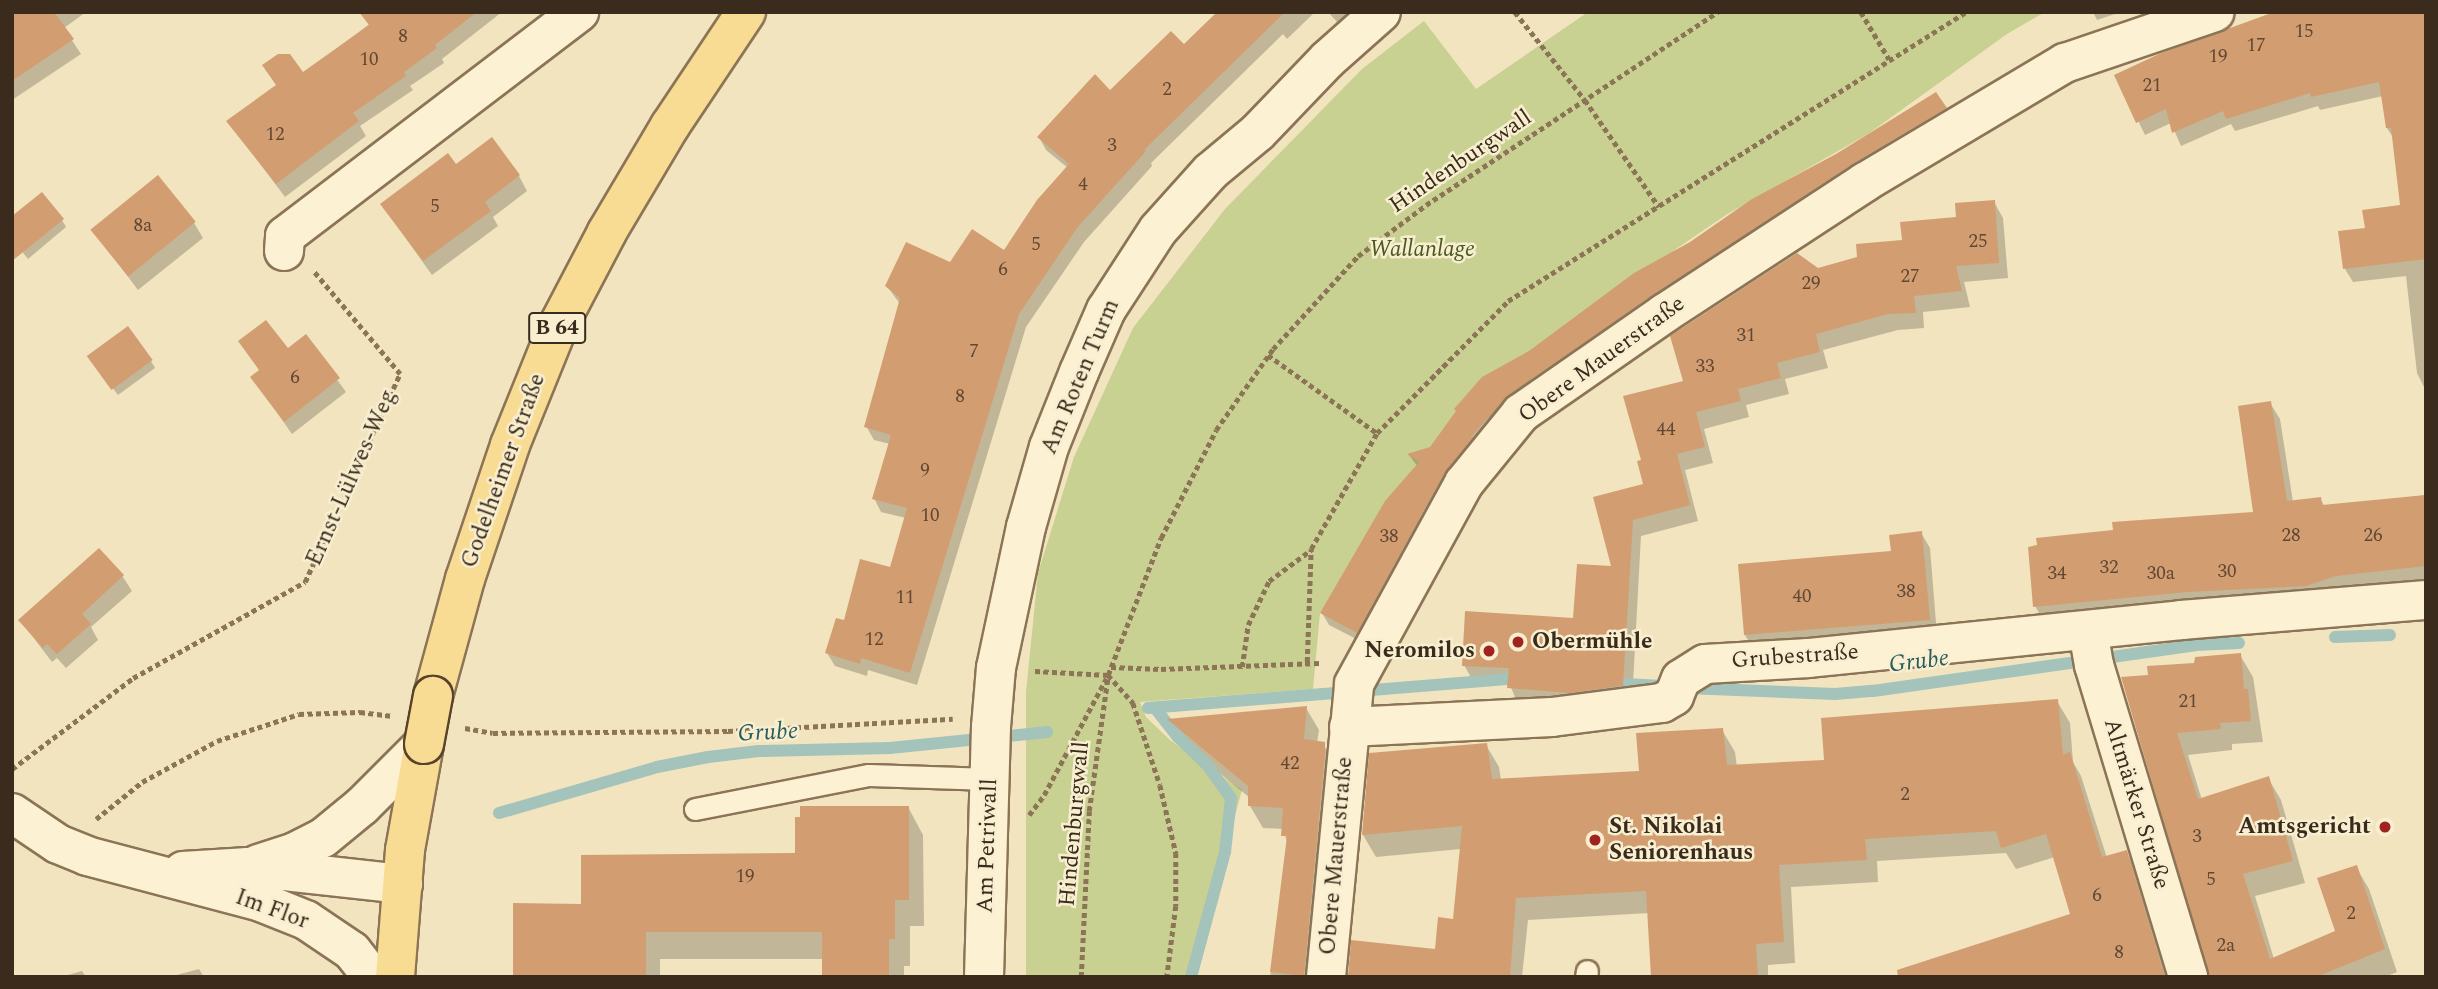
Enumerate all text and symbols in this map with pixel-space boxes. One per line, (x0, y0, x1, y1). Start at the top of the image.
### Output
house number: 15 (2295, 21, 2313, 43)
house number: 8 (398, 26, 408, 48)
house number: 17 (2247, 35, 2265, 57)
house number: 19 (2209, 46, 2227, 68)
house number: 10 (360, 49, 378, 71)
house number: 21 (2143, 75, 2161, 97)
house number: 2 (1162, 79, 1172, 101)
street label: Hindenburgwall (1385, 104, 1537, 220)
house number: 12 (266, 124, 284, 146)
house number: 3 (1107, 135, 1117, 157)
house number: 4 (1078, 174, 1088, 196)
house number: 5 (430, 196, 440, 218)
house number: 8a (134, 215, 152, 237)
house number: 25 (1969, 231, 1987, 253)
house number: 5 (1031, 234, 1041, 256)
park label: Wallanlage (1369, 236, 1475, 264)
house number: 6 (998, 259, 1008, 281)
house number: 27 (1901, 266, 1919, 288)
house number: 29 (1802, 273, 1820, 295)
street label: Obere Mauerstraße (1513, 290, 1691, 430)
street label: Am Roten Turm (1036, 295, 1126, 459)
road number: B 64 (527, 310, 587, 346)
house number: 31 (1737, 325, 1755, 347)
house number: 7 (969, 341, 979, 363)
house number: 33 (1696, 356, 1714, 378)
house number: 6 (290, 367, 300, 389)
street label: Godelheimer Straße (456, 370, 552, 572)
street label: Ernst-Lülwes-Weg (301, 386, 403, 570)
house number: 8 (955, 386, 965, 408)
house number: 44 (1657, 419, 1675, 441)
house number: 9 (920, 460, 930, 482)
house number: 10 (921, 505, 939, 527)
house number: 28 (2282, 525, 2300, 547)
house number: 26 (2364, 525, 2382, 547)
house number: 38 (1380, 526, 1398, 548)
house number: 32 (2100, 557, 2118, 579)
house number: 30 (2218, 561, 2236, 583)
house number: 34 (2048, 563, 2066, 585)
house number: 30a (2147, 563, 2175, 585)
house number: 38 (1897, 581, 1915, 603)
house number: 40 (1793, 586, 1811, 608)
house number: 11 (896, 587, 914, 609)
place label: Obermühle (1532, 628, 1652, 656)
house number: 12 (865, 629, 883, 651)
marker: Obermühle (1510, 634, 1526, 650)
place label: Neromilos (1364, 637, 1475, 665)
street label: Grubestraße (1730, 639, 1860, 675)
marker: Neromilos (1481, 643, 1497, 659)
water label: Grube (1887, 644, 1951, 680)
house number: 21 (2179, 691, 2197, 713)
street label: Altmärker Straße (2097, 715, 2175, 893)
water label: Grube (737, 717, 799, 749)
street label: Hindenburgwall (1054, 740, 1096, 908)
house number: 42 (1281, 753, 1299, 775)
street label: Obere Mauerstraße (1315, 756, 1359, 956)
street label: Am Petriwall (972, 778, 1004, 914)
house number: 2 (1900, 784, 1910, 806)
place label: St. Nikolai Seniorenhaus (1609, 813, 1753, 867)
place label: Amtsgericht (2238, 813, 2371, 841)
marker: Amtsgericht (2377, 819, 2393, 835)
house number: 3 (2192, 826, 2202, 848)
marker: St. Nikolai Seniorenhaus (1587, 832, 1603, 848)
house number: 19 (736, 866, 754, 888)
house number: 5 (2206, 869, 2216, 891)
street label: Im Flor (231, 884, 313, 936)
house number: 6 (2092, 885, 2102, 907)
house number: 2 (2346, 903, 2356, 925)
house number: 2a (2217, 935, 2235, 957)
house number: 8 (2114, 942, 2124, 964)

